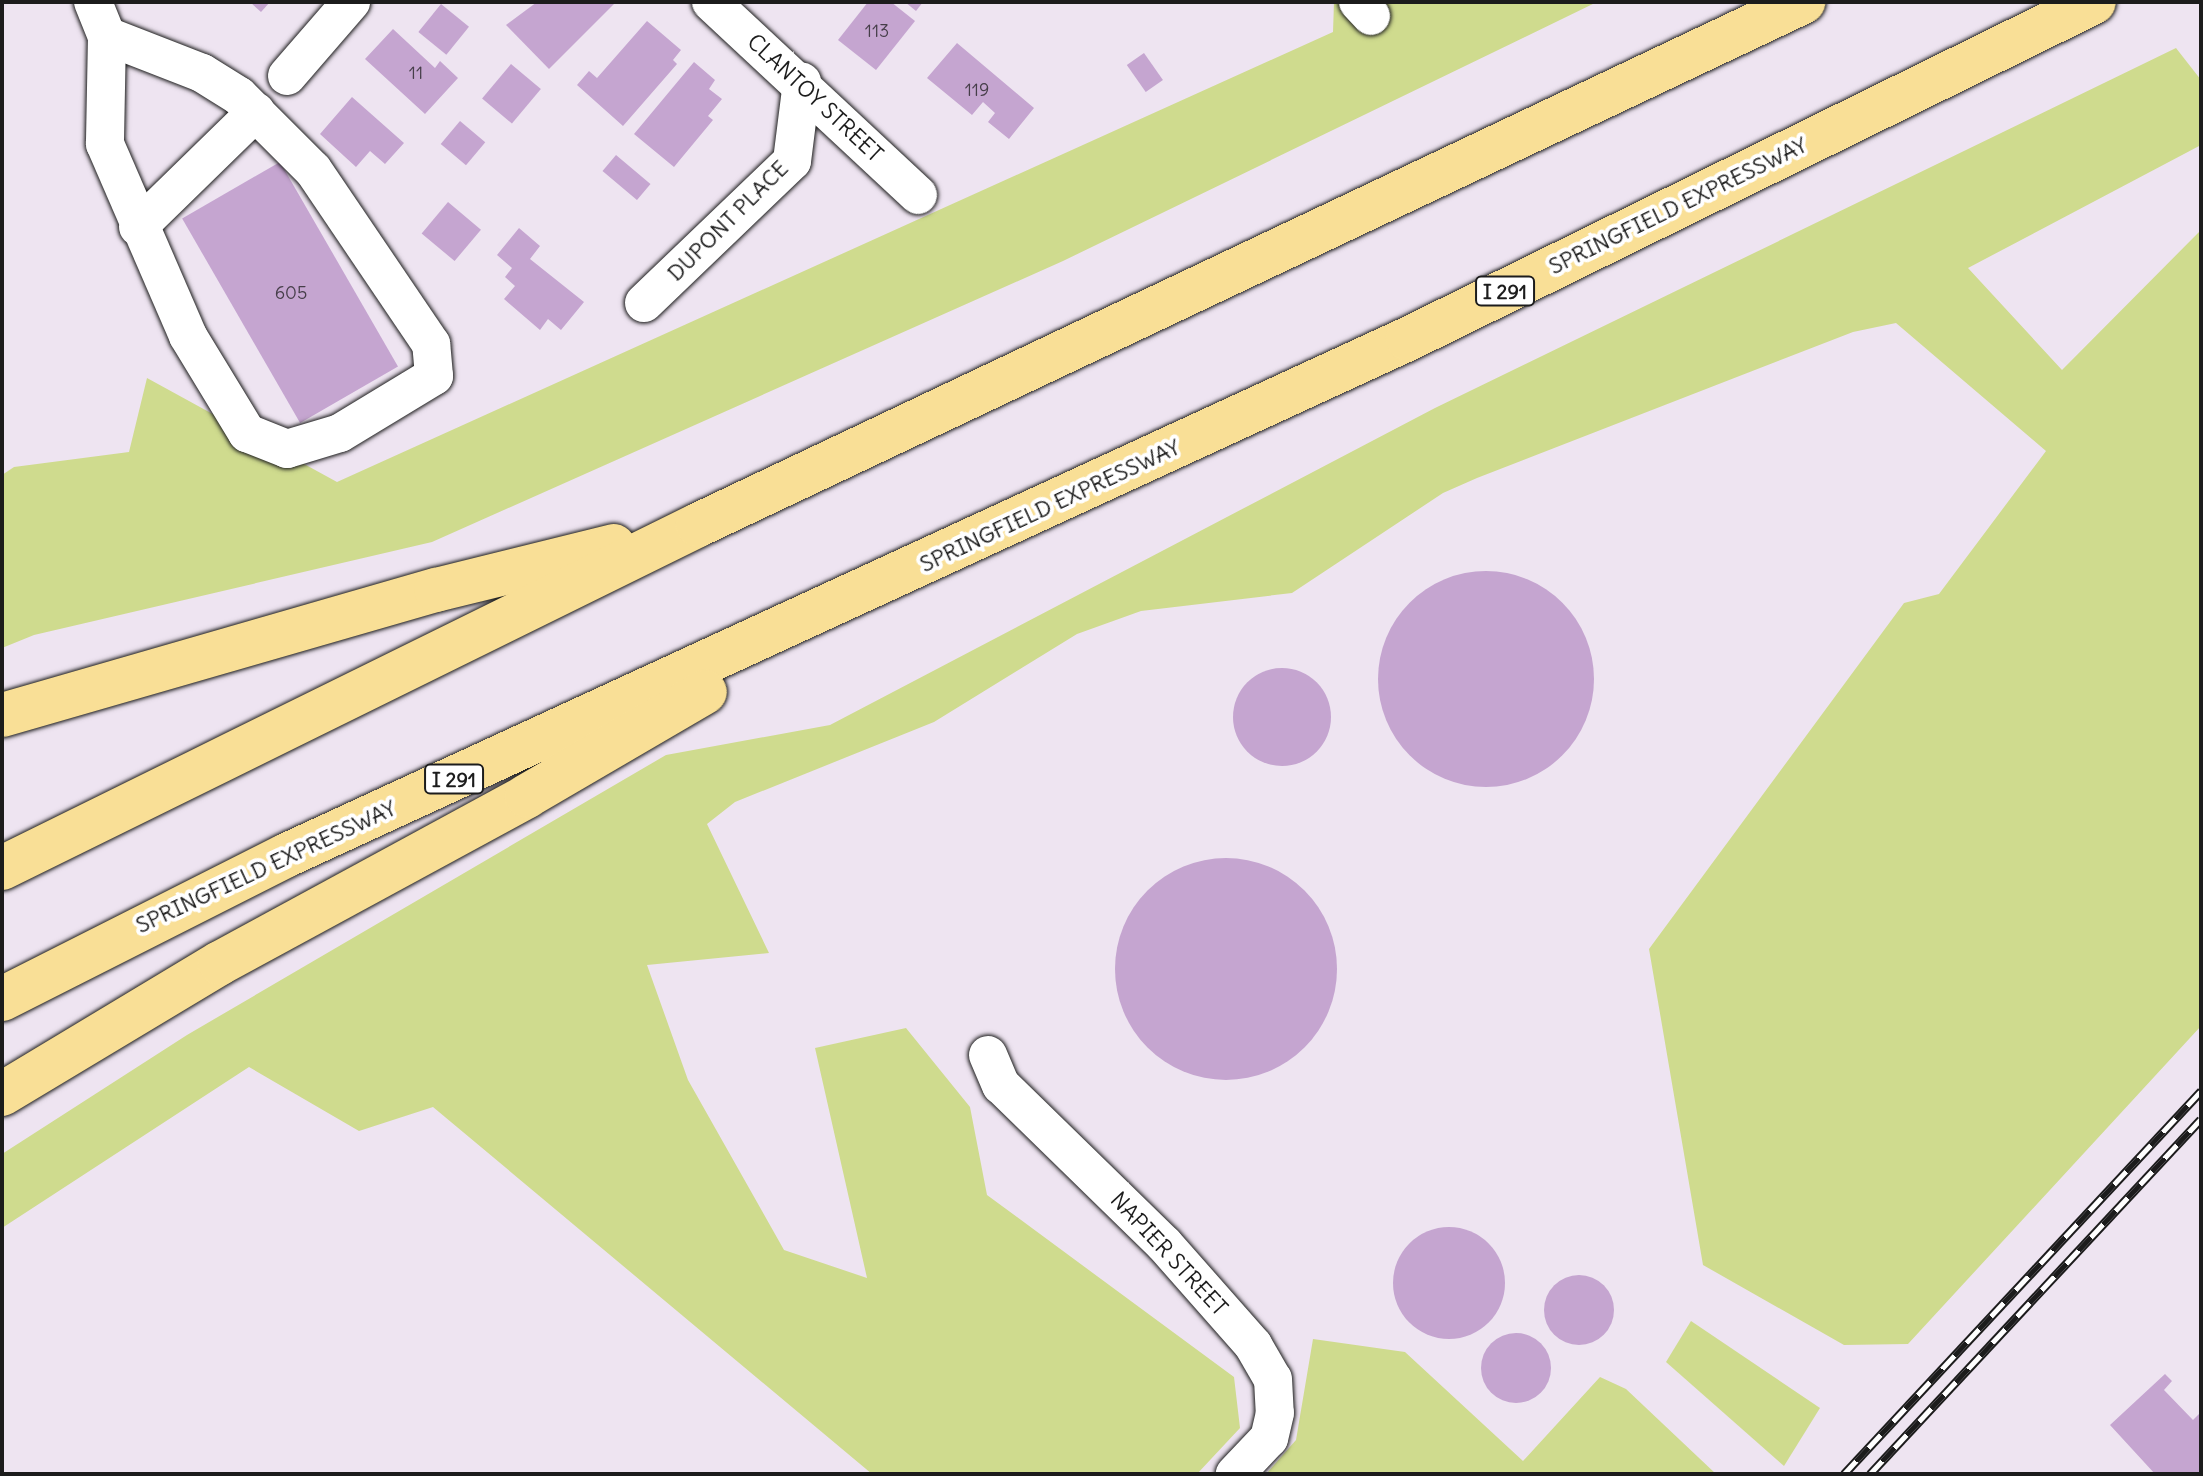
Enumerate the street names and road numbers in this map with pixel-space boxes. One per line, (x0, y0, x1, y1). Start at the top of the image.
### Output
street label: CLANTOY STREET (742, 28, 888, 168)
street label: SPRINGFIELD EXPRESSWAY (1545, 132, 1811, 280)
street label: DUPONT PLACE (662, 155, 794, 287)
road number: I 291 (1475, 275, 1535, 307)
street label: SPRINGFIELD EXPRESSWAY (916, 434, 1184, 578)
road number: I 291 (424, 763, 484, 795)
street label: SPRINGFIELD EXPRESSWAY (132, 795, 400, 939)
street label: NAPIER STREET (1105, 1187, 1233, 1321)

